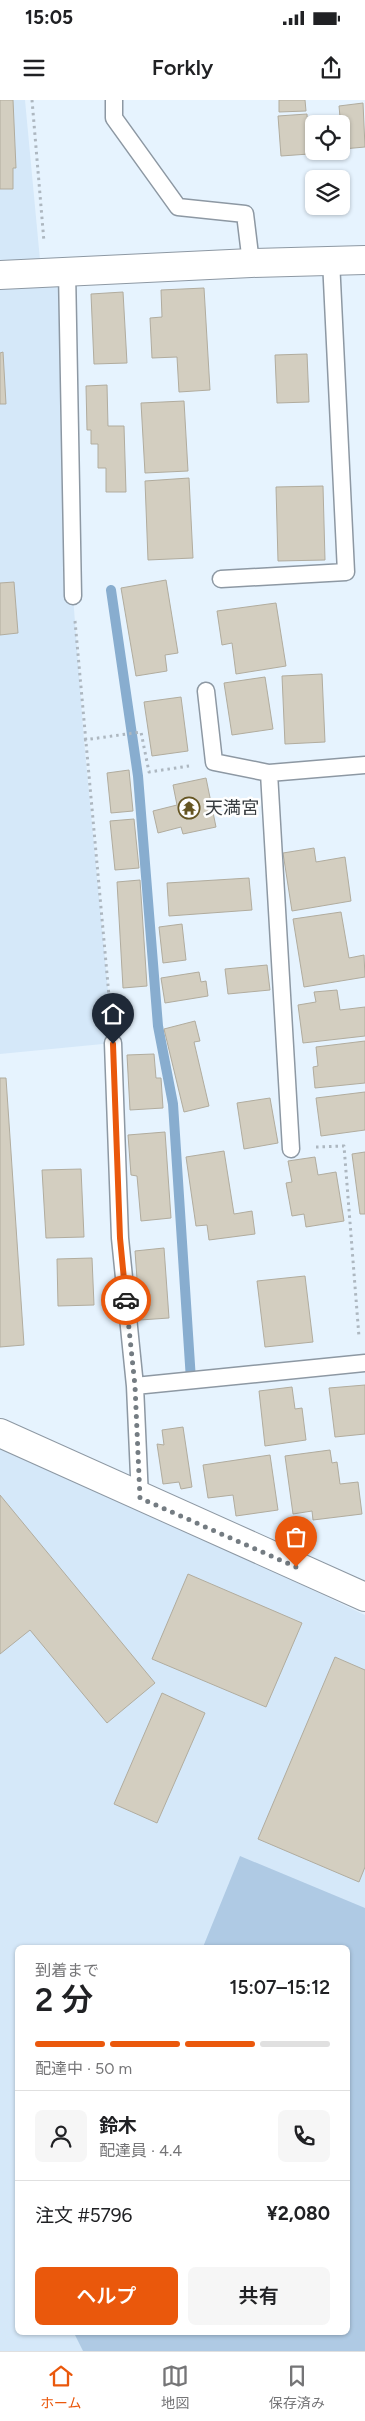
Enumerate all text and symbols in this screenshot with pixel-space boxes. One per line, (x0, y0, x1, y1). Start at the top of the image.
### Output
text: 15:05 (25, 6, 73, 29)
icon: menu (20, 54, 48, 82)
text: Forkly (152, 54, 213, 81)
icon: share (317, 54, 345, 82)
map controls (305, 115, 350, 215)
button: locate (305, 115, 350, 160)
button: layers (305, 170, 350, 215)
temple icon: 天満宮 (177, 796, 201, 820)
place label: 天満宮 (205, 797, 259, 819)
pin (92, 993, 134, 1044)
icon: home (99, 1000, 127, 1028)
courier (101, 1275, 151, 1325)
icon: car (112, 1286, 140, 1314)
pin (275, 1516, 317, 1567)
icon: bag (282, 1523, 310, 1551)
text: 到着まで (35, 1961, 99, 1980)
text: 15:07–15:12 (229, 1976, 330, 1999)
text: 2 分 (35, 1981, 93, 2019)
text: 配達中 · 50 m (35, 2059, 132, 2078)
button: person (35, 2110, 87, 2162)
button: phone (278, 2110, 330, 2162)
text: 鈴木 (99, 2114, 137, 2137)
text: 配達員 · 4.4 (99, 2141, 182, 2160)
text: ¥2,080 (267, 2202, 330, 2225)
text: 注文 #5796 (35, 2204, 132, 2227)
button: ヘルプ (35, 2267, 178, 2325)
button: 共有 (188, 2267, 330, 2325)
tab: ホーム (40, 2362, 81, 2412)
tab: 地図 (161, 2362, 189, 2412)
tab: 保存済み (269, 2362, 325, 2412)

